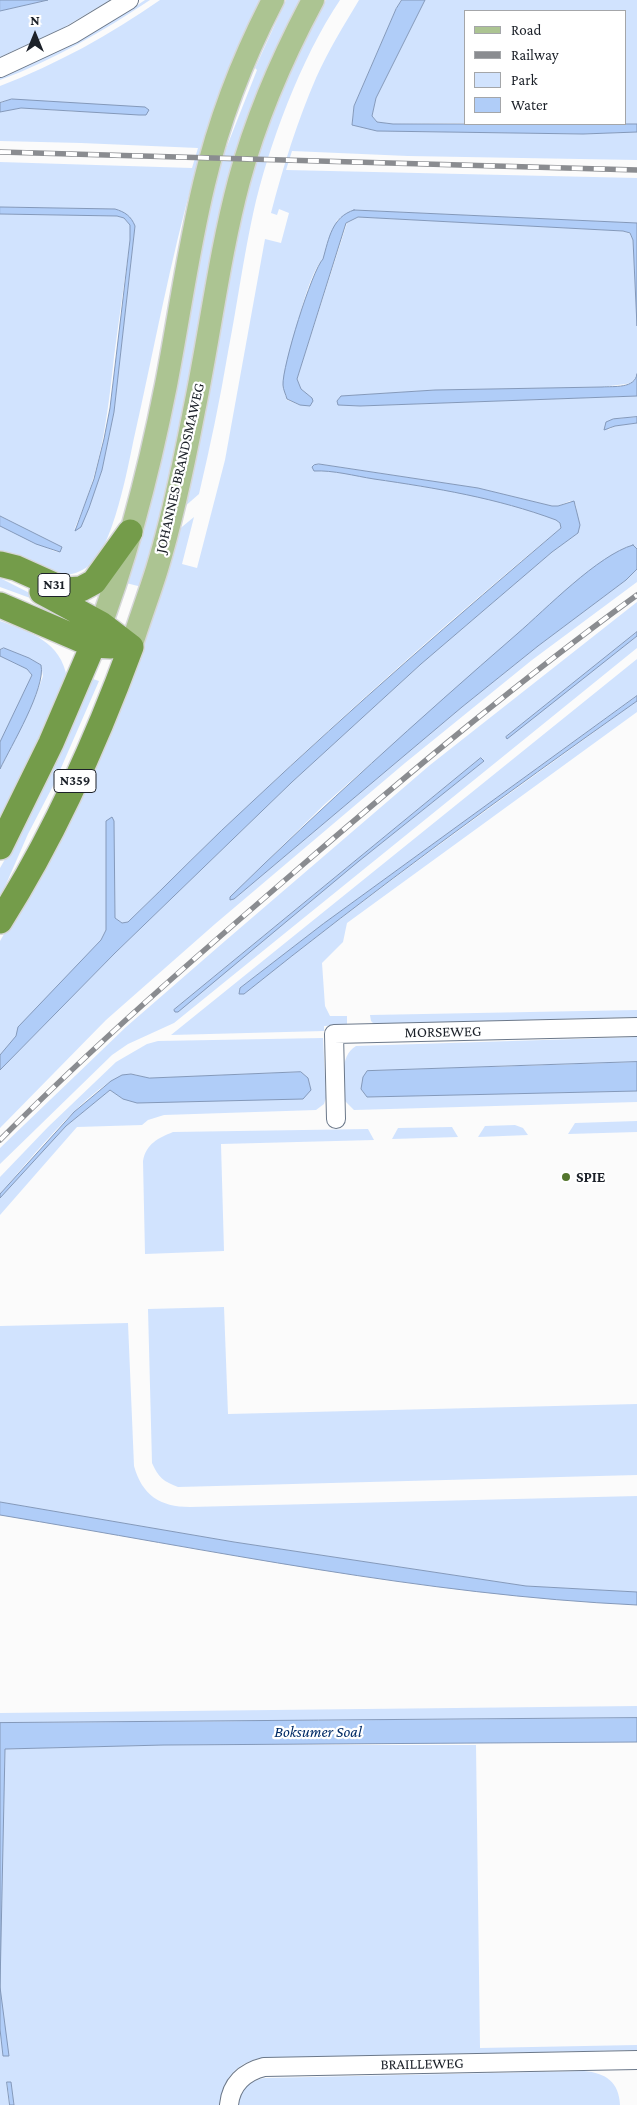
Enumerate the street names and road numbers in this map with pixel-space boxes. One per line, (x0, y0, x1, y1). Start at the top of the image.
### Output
street label: JOHANNES BRANDSMAWEG (152, 381, 208, 555)
road number: N31 (38, 574, 70, 596)
road number: N359 (54, 769, 96, 792)
street label: MORSEWEG (404, 1022, 482, 1042)
street label: BRAILLEWEG (380, 2054, 464, 2074)

